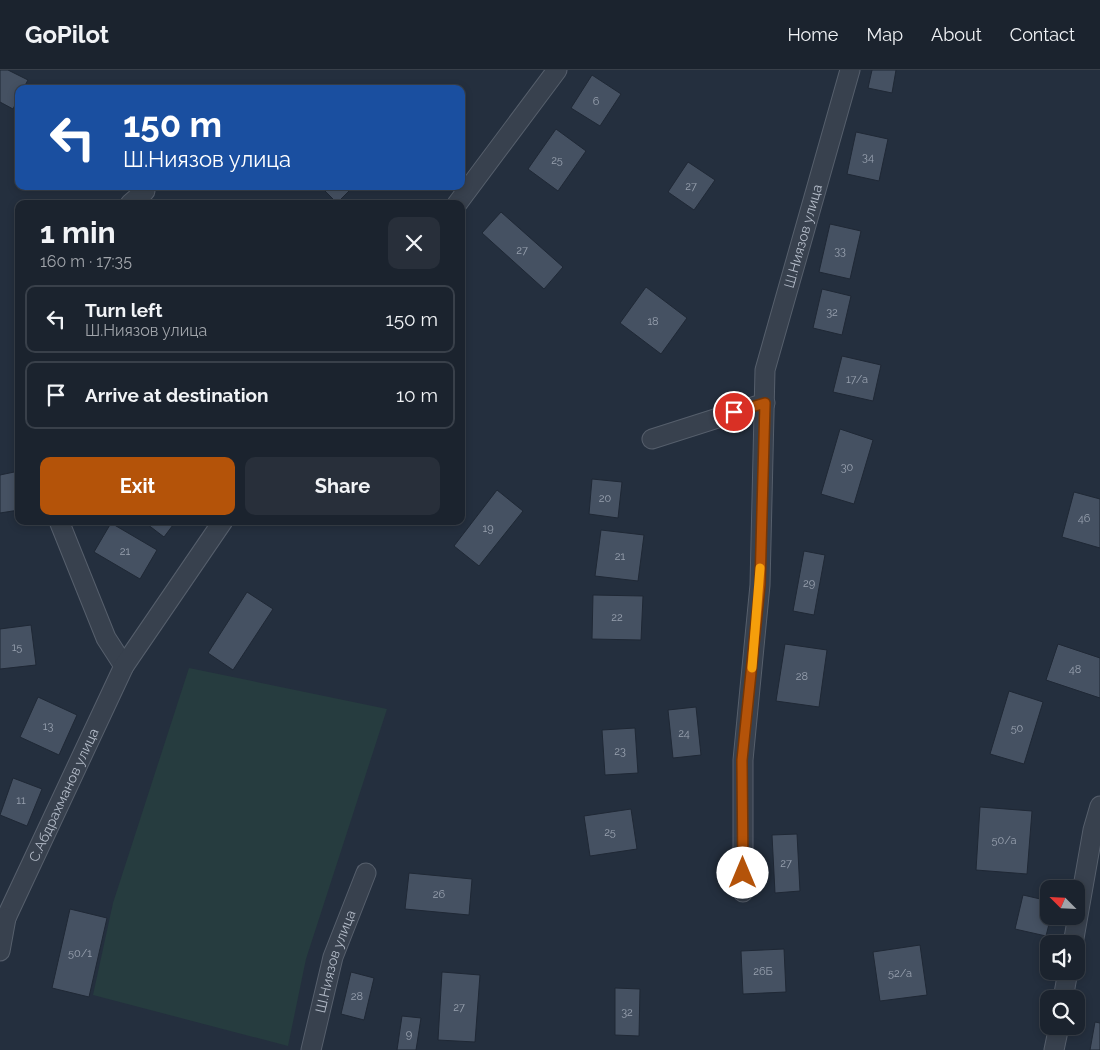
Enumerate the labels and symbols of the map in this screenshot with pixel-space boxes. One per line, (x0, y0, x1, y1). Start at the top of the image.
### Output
house number: 6 (593, 95, 600, 108)
house number: 34 (862, 151, 874, 164)
house number: 25 (551, 154, 563, 167)
house number: 27 (685, 180, 697, 193)
street label: Ш.Ниязов улица (781, 182, 825, 290)
house number: 27 (516, 244, 528, 257)
house number: 33 (834, 245, 846, 258)
house number: 32 (826, 306, 838, 319)
house number: 18 (647, 315, 659, 328)
house number: 17/а (846, 373, 868, 386)
pin (713, 391, 755, 433)
house number: 30 (841, 461, 854, 474)
house number: 20 (599, 492, 611, 505)
house number: 46 (1078, 512, 1091, 525)
house number: 19 (482, 522, 494, 535)
house number: 21 (120, 545, 131, 558)
house number: 21 (615, 550, 626, 563)
house number: 29 (803, 577, 815, 590)
house number: 22 (611, 611, 623, 624)
house number: 15 (12, 641, 22, 654)
house number: 48 (1069, 663, 1081, 676)
house number: 28 (796, 670, 808, 683)
house number: 13 (43, 720, 53, 733)
house number: 50 (1011, 722, 1024, 735)
street label: С.Абдрахманов улица (26, 726, 102, 864)
house number: 24 (678, 727, 690, 740)
house number: 23 (614, 745, 626, 758)
house number: 11 (16, 794, 26, 807)
house number: 25 (604, 826, 616, 839)
house number: 50/а (992, 834, 1016, 847)
position arrow (716, 846, 768, 898)
house number: 27 (780, 857, 792, 870)
north arrow (1040, 880, 1085, 925)
house number: 26 (433, 888, 446, 901)
street label: Ш.Ниязов улица (312, 908, 359, 1014)
house number: 50/1 (68, 947, 92, 960)
house number: 26Б (753, 965, 773, 978)
house number: 52/а (888, 967, 912, 980)
house number: 28 (351, 990, 363, 1003)
house number: 27 (453, 1001, 465, 1014)
house number: 32 (621, 1006, 633, 1019)
house number: 9 (406, 1028, 412, 1041)

